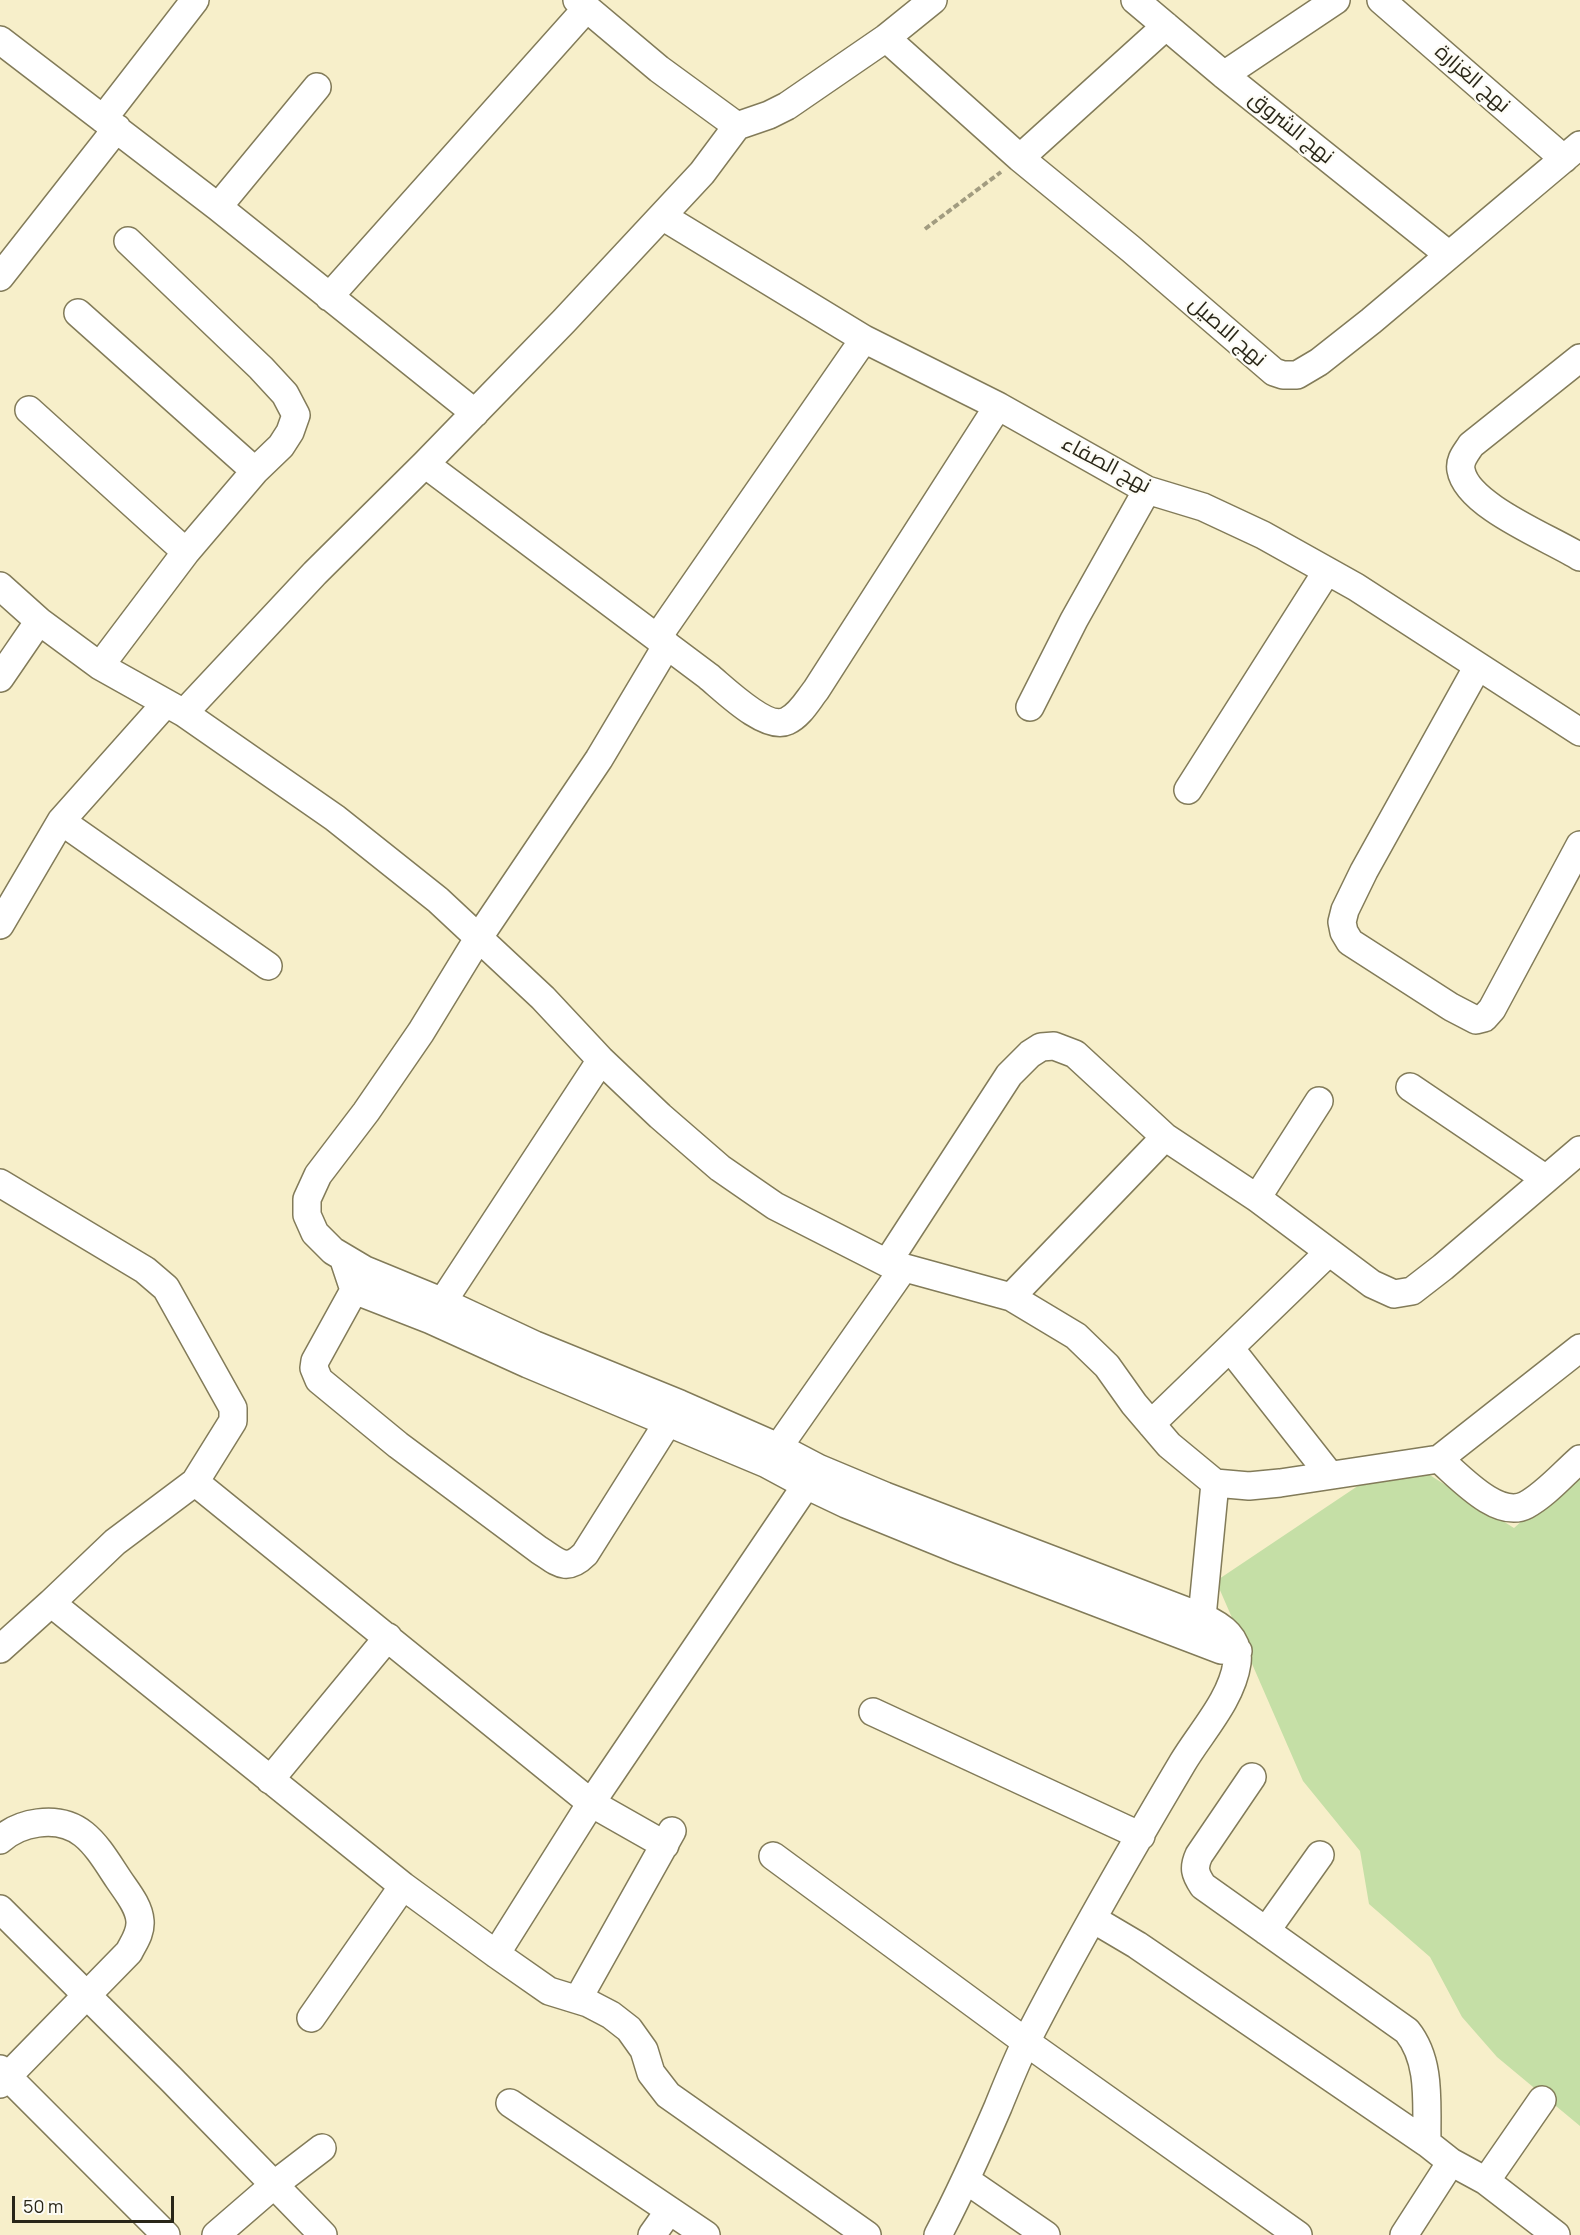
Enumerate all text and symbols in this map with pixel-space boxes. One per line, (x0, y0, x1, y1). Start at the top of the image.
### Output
street label: نهج الغزارة (1429, 40, 1515, 118)
street label: نهج الشروق (1243, 86, 1339, 170)
street label: نهج الاصيل (1183, 292, 1271, 372)
street label: نهج الصفاء (1057, 431, 1155, 499)
scale bar (15, 2184, 177, 2222)
text: 50 m (23, 2194, 63, 2218)

